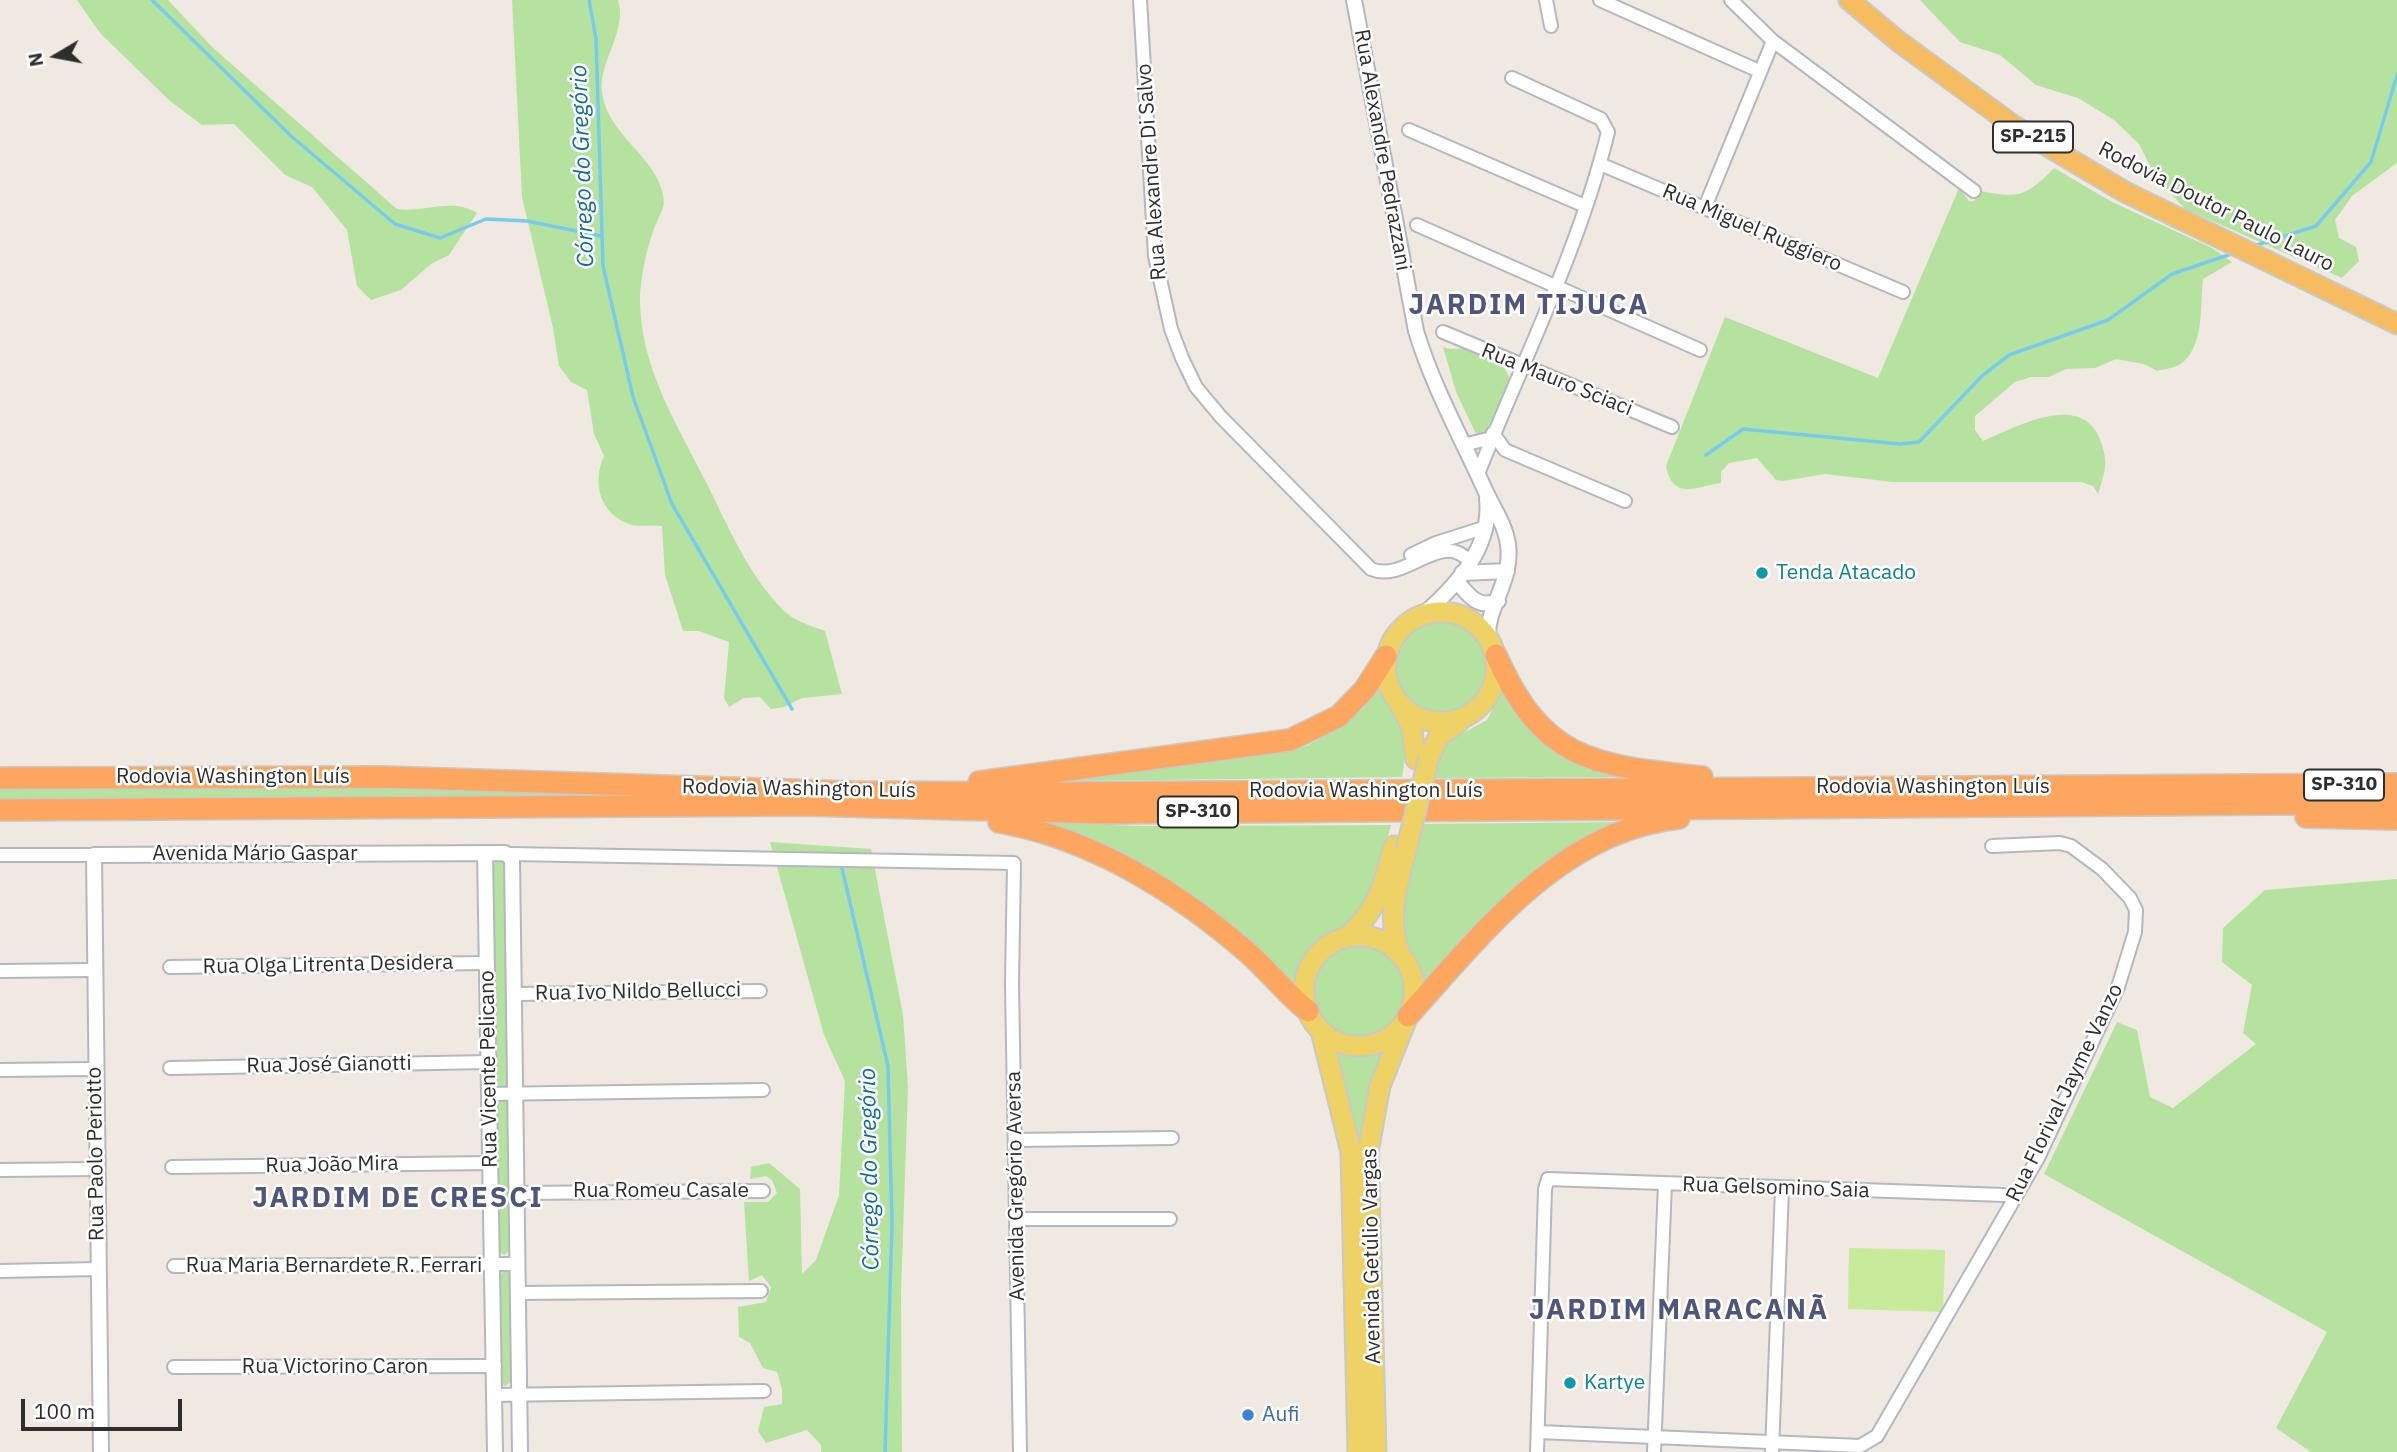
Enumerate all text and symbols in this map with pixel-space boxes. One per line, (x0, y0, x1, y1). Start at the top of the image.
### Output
north arrow (21, 21, 91, 91)
street label: Rua Alexandre Pedrazzani (1348, 27, 1416, 273)
text: N (22, 51, 48, 69)
street label: Rua Alexandre Di Salvo (1132, 63, 1172, 281)
water label: Córrego do Gregório (566, 64, 600, 268)
road number: SP-215 (1993, 122, 2073, 153)
street label: Rodovia Doutor Paulo Lauro (2094, 137, 2338, 277)
street label: Rua Miguel Ruggiero (1658, 179, 1846, 277)
district label: JARDIM TIJUCA (1410, 289, 1648, 323)
street label: Rua Mauro Sciaci (1478, 338, 1636, 422)
place label: Tenda Atacado (1776, 560, 1916, 586)
marker: Tenda Atacado (1754, 565, 1770, 581)
street label: Rodovia Washington Luís (116, 764, 350, 790)
road number: SP-310 (2304, 770, 2384, 800)
street label: Rodovia Washington Luís (682, 774, 916, 804)
street label: Rodovia Washington Luís (1816, 774, 2050, 800)
street label: Rodovia Washington Luís (1249, 778, 1483, 804)
road number: SP-310 (1158, 796, 1238, 828)
street label: Avenida Mário Gaspar (152, 841, 358, 867)
street label: Rua Olga Litrenta Desidera (202, 950, 454, 980)
street label: Rua Vicente Pelicano (475, 970, 503, 1168)
street label: Rua Ivo Nildo Bellucci (535, 978, 741, 1006)
street label: Rua Florival Jayme Vanzo (2001, 980, 2129, 1206)
street label: Rua José Gianotti (246, 1051, 412, 1079)
street label: Rua Paolo Periotto (82, 1067, 110, 1241)
water label: Córrego do Gregório (854, 1067, 886, 1271)
street label: Avenida Gregório Aversa (1001, 1071, 1031, 1301)
street label: Avenida Getúlio Vargas (1358, 1148, 1386, 1364)
street label: Rua João Mira (265, 1151, 399, 1179)
street label: Rua Gelsomino Saia (1682, 1172, 1870, 1204)
street label: Rua Romeu Casale (573, 1178, 749, 1204)
district label: JARDIM DE CRESCI (254, 1182, 542, 1216)
street label: Rua Maria Bernardete R. Ferrari (186, 1253, 482, 1279)
district label: JARDIM MARACANÃ (1531, 1294, 1827, 1328)
street label: Rua Victorino Caron (242, 1354, 428, 1380)
place label: Kartye (1584, 1370, 1645, 1396)
marker: Kartye (1562, 1375, 1578, 1391)
scale bar (24, 1386, 186, 1430)
text: 100 m (34, 1397, 95, 1425)
place label: Aufi (1262, 1402, 1299, 1428)
marker: Aufi (1240, 1407, 1256, 1423)

